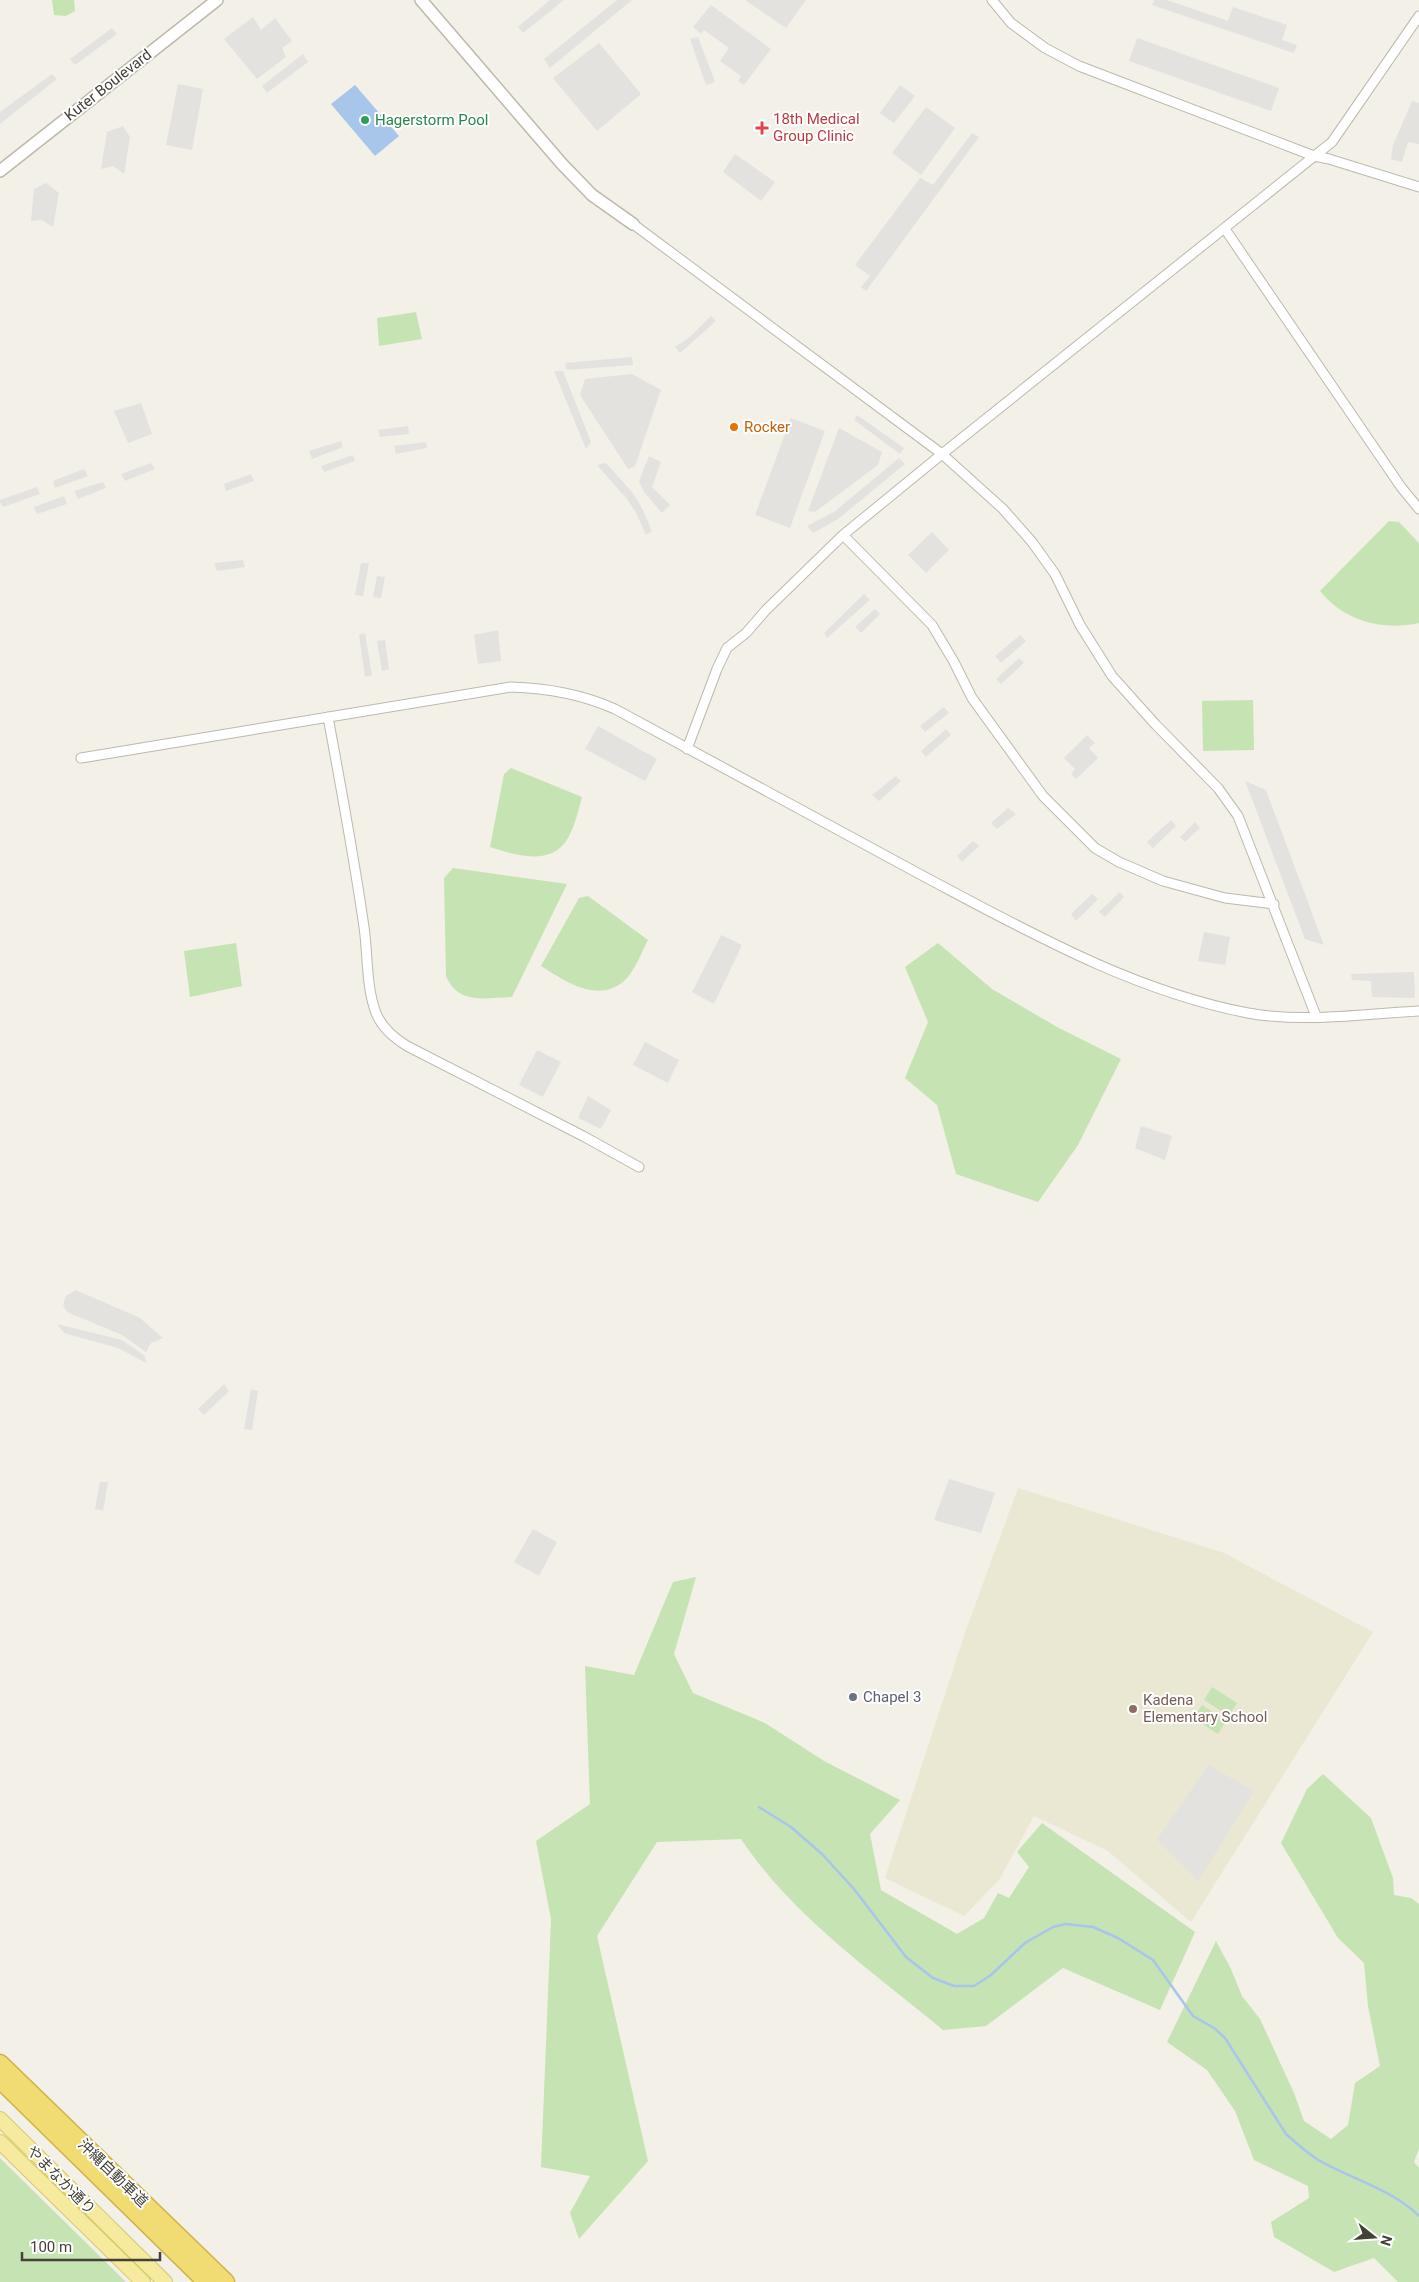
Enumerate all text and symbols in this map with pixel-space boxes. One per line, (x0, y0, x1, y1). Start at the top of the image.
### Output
street label: Kuter Boulevard (61, 45, 155, 125)
place label: 18th Medical Group Clinic (773, 110, 860, 145)
place label: Hagerstorm Pool (375, 111, 488, 129)
marker: Hagerstorm Pool (359, 114, 371, 126)
marker: 18th Medical Group Clinic (755, 121, 769, 135)
place label: Rocker (744, 418, 790, 436)
marker: Rocker (728, 421, 740, 433)
place label: Chapel 3 (863, 1688, 921, 1706)
marker: Chapel 3 (847, 1691, 859, 1703)
place label: Kadena Elementary School (1143, 1691, 1267, 1726)
marker: Kadena Elementary School (1127, 1703, 1139, 1715)
street label: 沖縄自動車道 (74, 2135, 152, 2211)
street label: やまなか通り (23, 2142, 99, 2218)
north arrow (1349, 2212, 1399, 2262)
scale bar (22, 2230, 160, 2262)
text: N (1377, 2234, 1396, 2248)
text: 100 m (30, 2238, 72, 2256)

